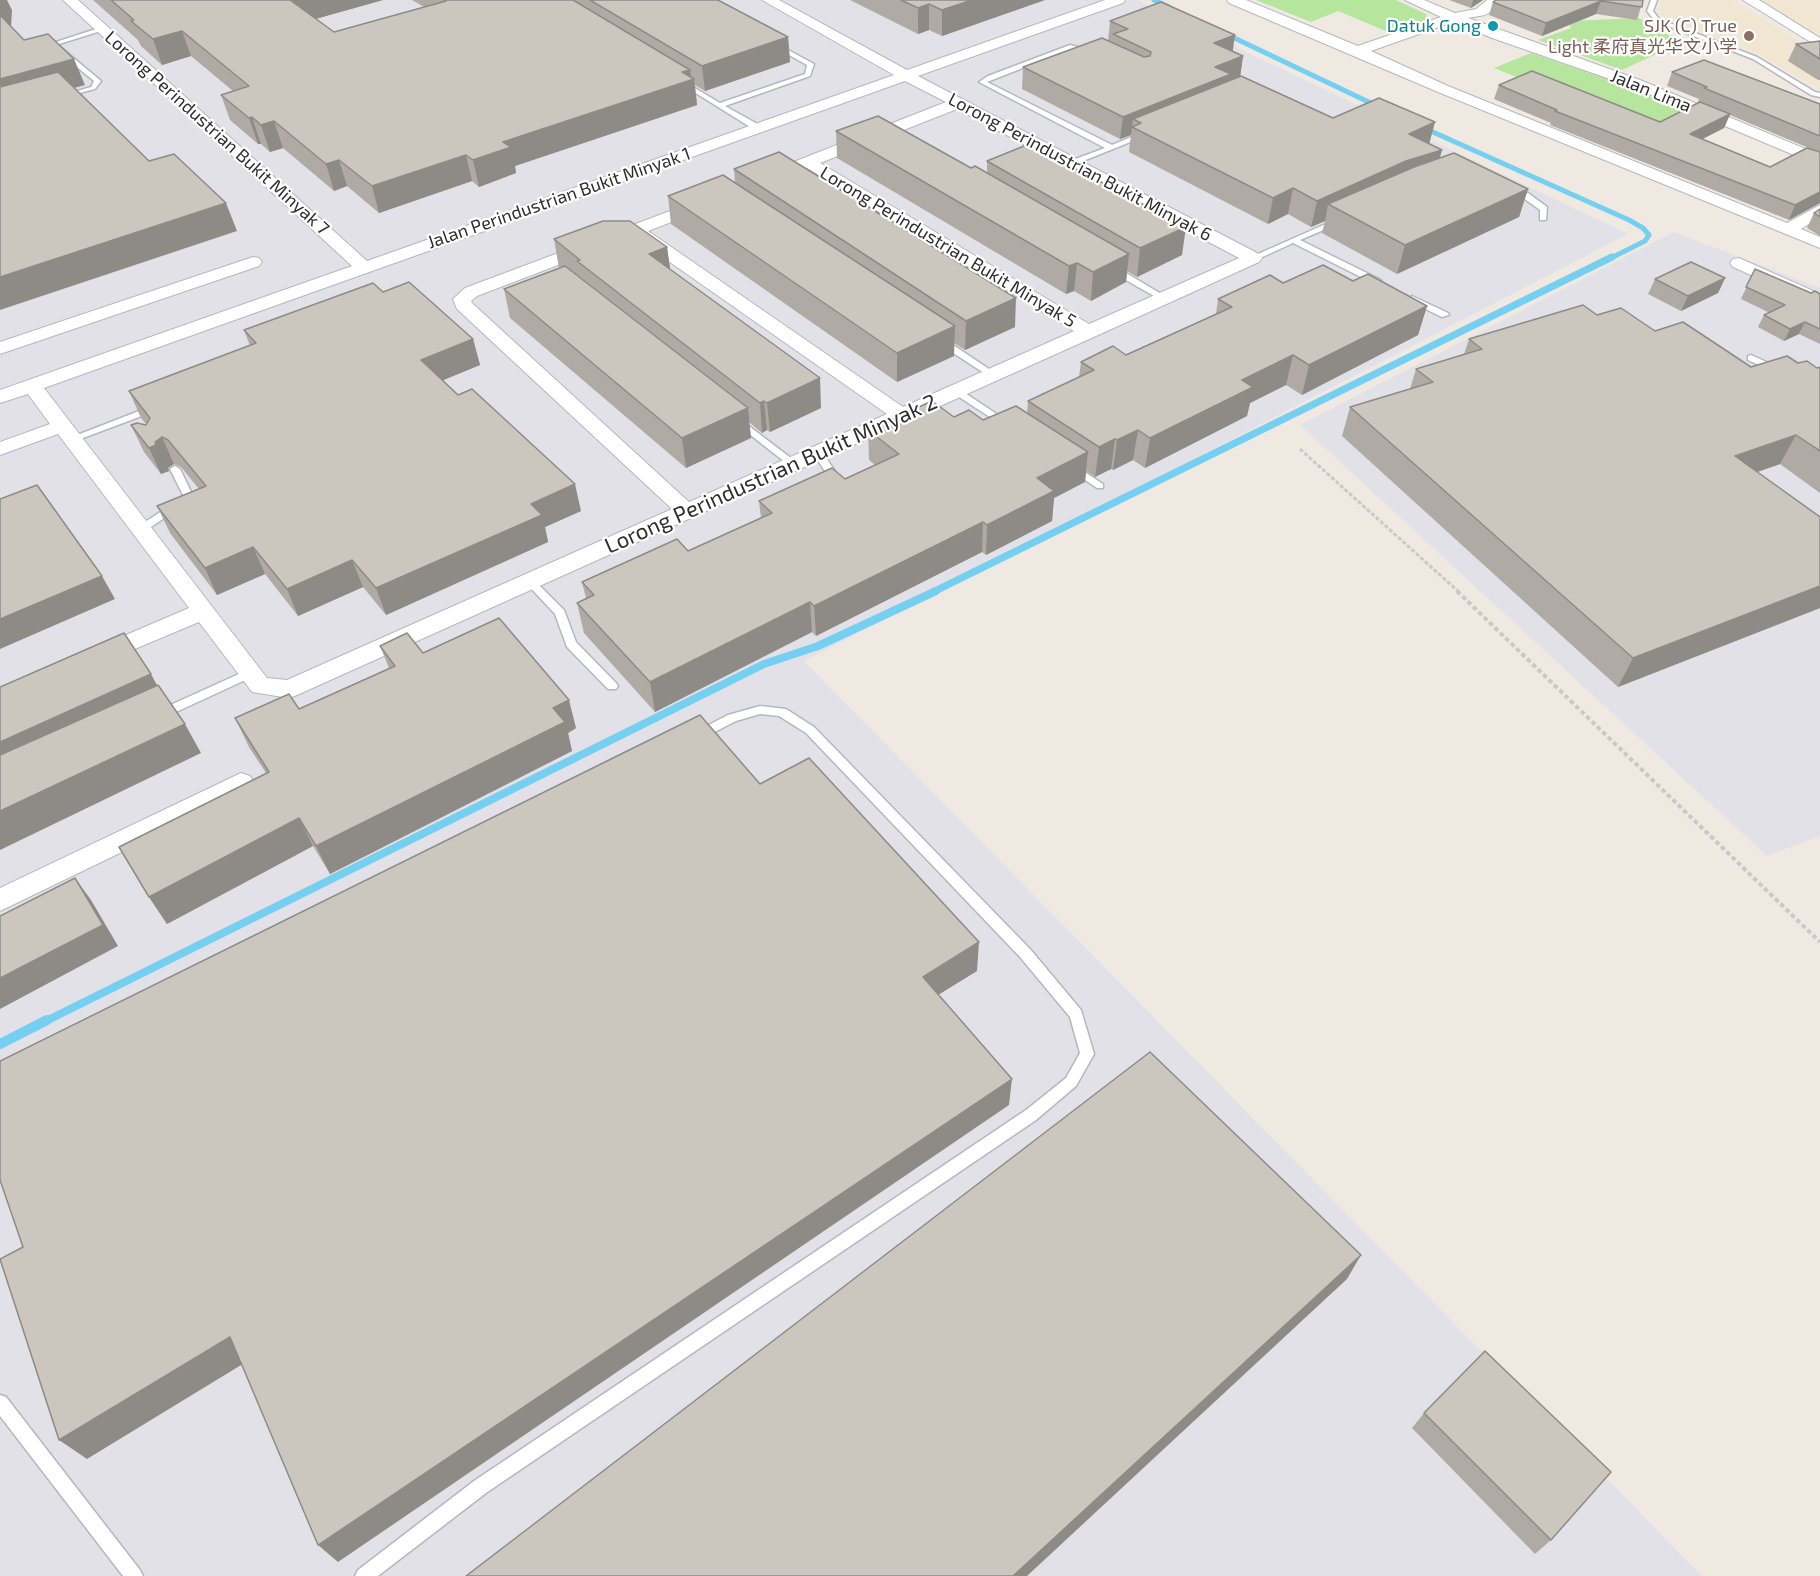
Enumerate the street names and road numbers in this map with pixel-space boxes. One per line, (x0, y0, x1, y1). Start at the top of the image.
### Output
street label: Lorong Perindustrian Bukit Minyak 7 (100, 26, 334, 240)
street label: Jalan Lima (1608, 65, 1694, 117)
street label: Lorong Perindustrian Bukit Minyak 6 (944, 88, 1216, 246)
street label: Jalan Perindustrian Bukit Minyak 1 (425, 143, 693, 253)
street label: Lorong Perindustrian Bukit Minyak 5 (816, 162, 1080, 332)
street label: Lorong Perindustrian Bukit Minyak 2 (601, 389, 941, 559)

